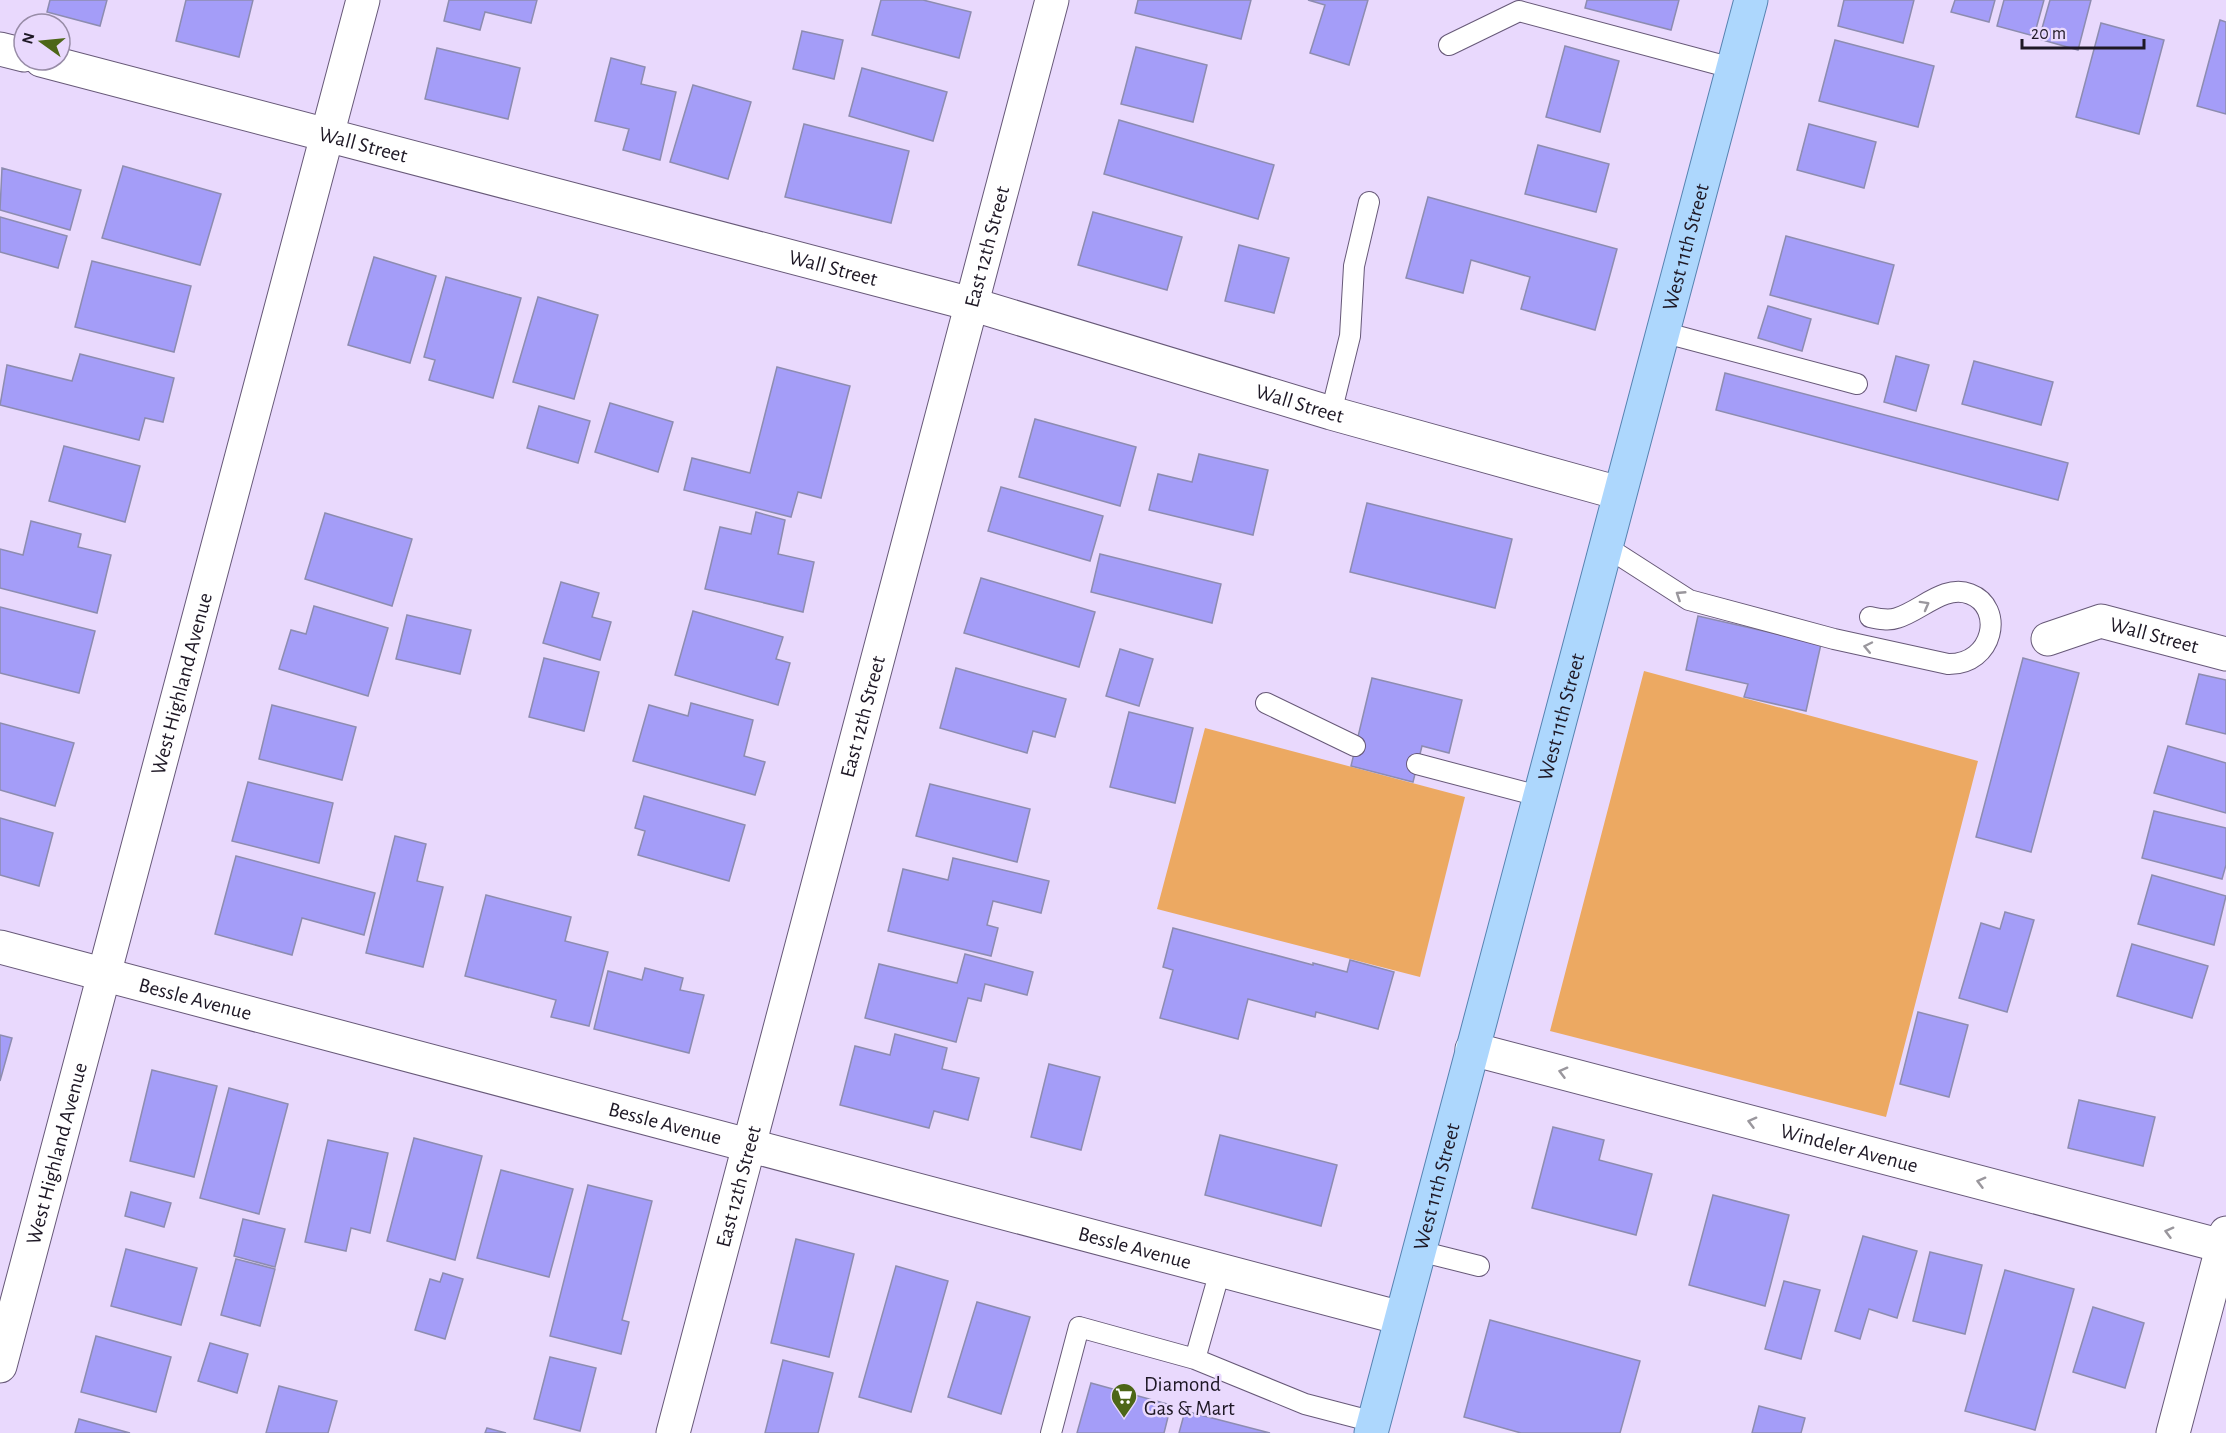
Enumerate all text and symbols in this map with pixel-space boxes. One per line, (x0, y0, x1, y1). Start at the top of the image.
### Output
north arrow (12, 12, 72, 72)
scale bar (2022, 12, 2144, 50)
text: 20 m (2031, 25, 2066, 43)
text: N (19, 31, 38, 46)
street label: Wall Street (316, 123, 410, 167)
street label: West 11th Street (1659, 181, 1713, 313)
street label: East 12th Street (961, 184, 1013, 310)
street label: Wall Street (787, 247, 880, 290)
street label: Wall Street (1253, 381, 1346, 427)
one-way arrow (1676, 590, 1686, 602)
street label: West Highland Avenue (148, 591, 216, 777)
one-way arrow (1919, 601, 1929, 612)
street label: Wall Street (2108, 614, 2201, 657)
one-way arrow (1863, 641, 1873, 654)
street label: West 11th Street (1535, 651, 1588, 783)
street label: East 12th Street (837, 654, 889, 780)
street label: Bessle Avenue (136, 974, 254, 1024)
street label: West Highland Avenue (23, 1060, 91, 1247)
one-way arrow (1558, 1067, 1568, 1080)
street label: Bessle Avenue (606, 1099, 724, 1149)
one-way arrow (1747, 1117, 1757, 1129)
street label: Windeler Avenue (1778, 1120, 1920, 1177)
street label: West 11th Street (1410, 1121, 1464, 1252)
street label: East 12th Street (713, 1123, 765, 1250)
one-way arrow (1976, 1177, 1987, 1189)
street label: Bessle Avenue (1076, 1223, 1193, 1273)
one-way arrow (2165, 1226, 2175, 1239)
place label: Diamond Gas & Mart (1144, 1374, 1235, 1419)
supermarket icon: Diamond Gas & Mart (1109, 1381, 1139, 1419)

